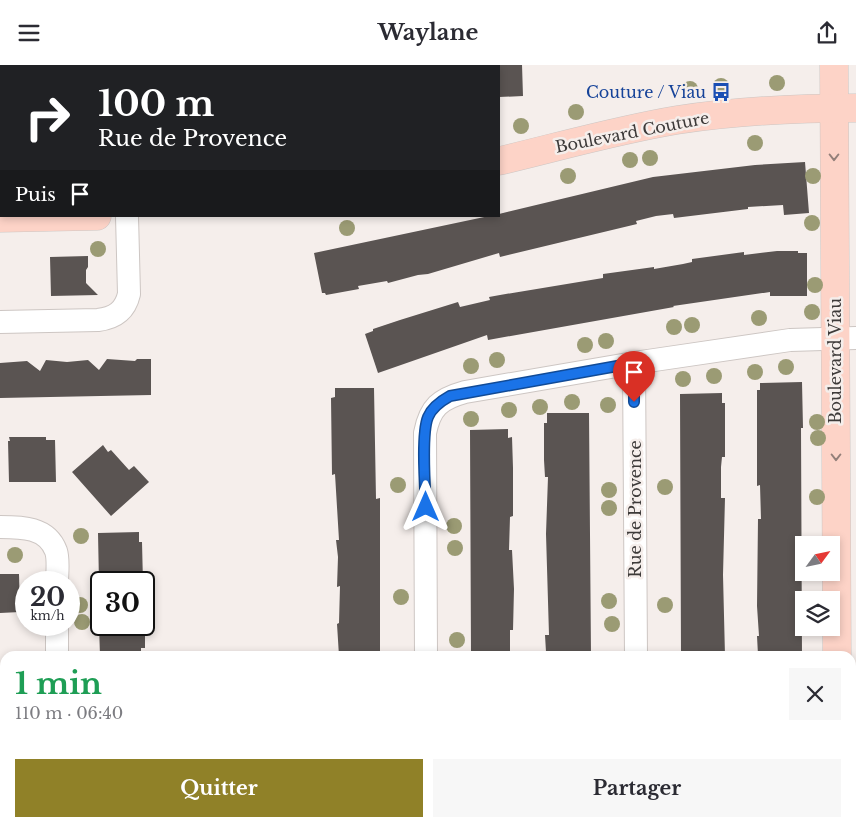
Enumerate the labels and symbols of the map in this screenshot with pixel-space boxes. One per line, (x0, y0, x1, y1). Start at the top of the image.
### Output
bus stop icon: Couture / Viau (710, 81, 732, 103)
place label: Couture / Viau (586, 82, 706, 102)
street label: Boulevard Couture (553, 107, 711, 157)
one-way arrow (829, 154, 839, 161)
street label: Boulevard Viau (825, 298, 845, 424)
pin (613, 351, 655, 402)
street label: Rue de Provence (625, 440, 645, 578)
one-way arrow (831, 453, 841, 461)
position arrow (399, 480, 451, 532)
north arrow (795, 536, 840, 581)
speed limit sign: 30 (90, 571, 155, 636)

